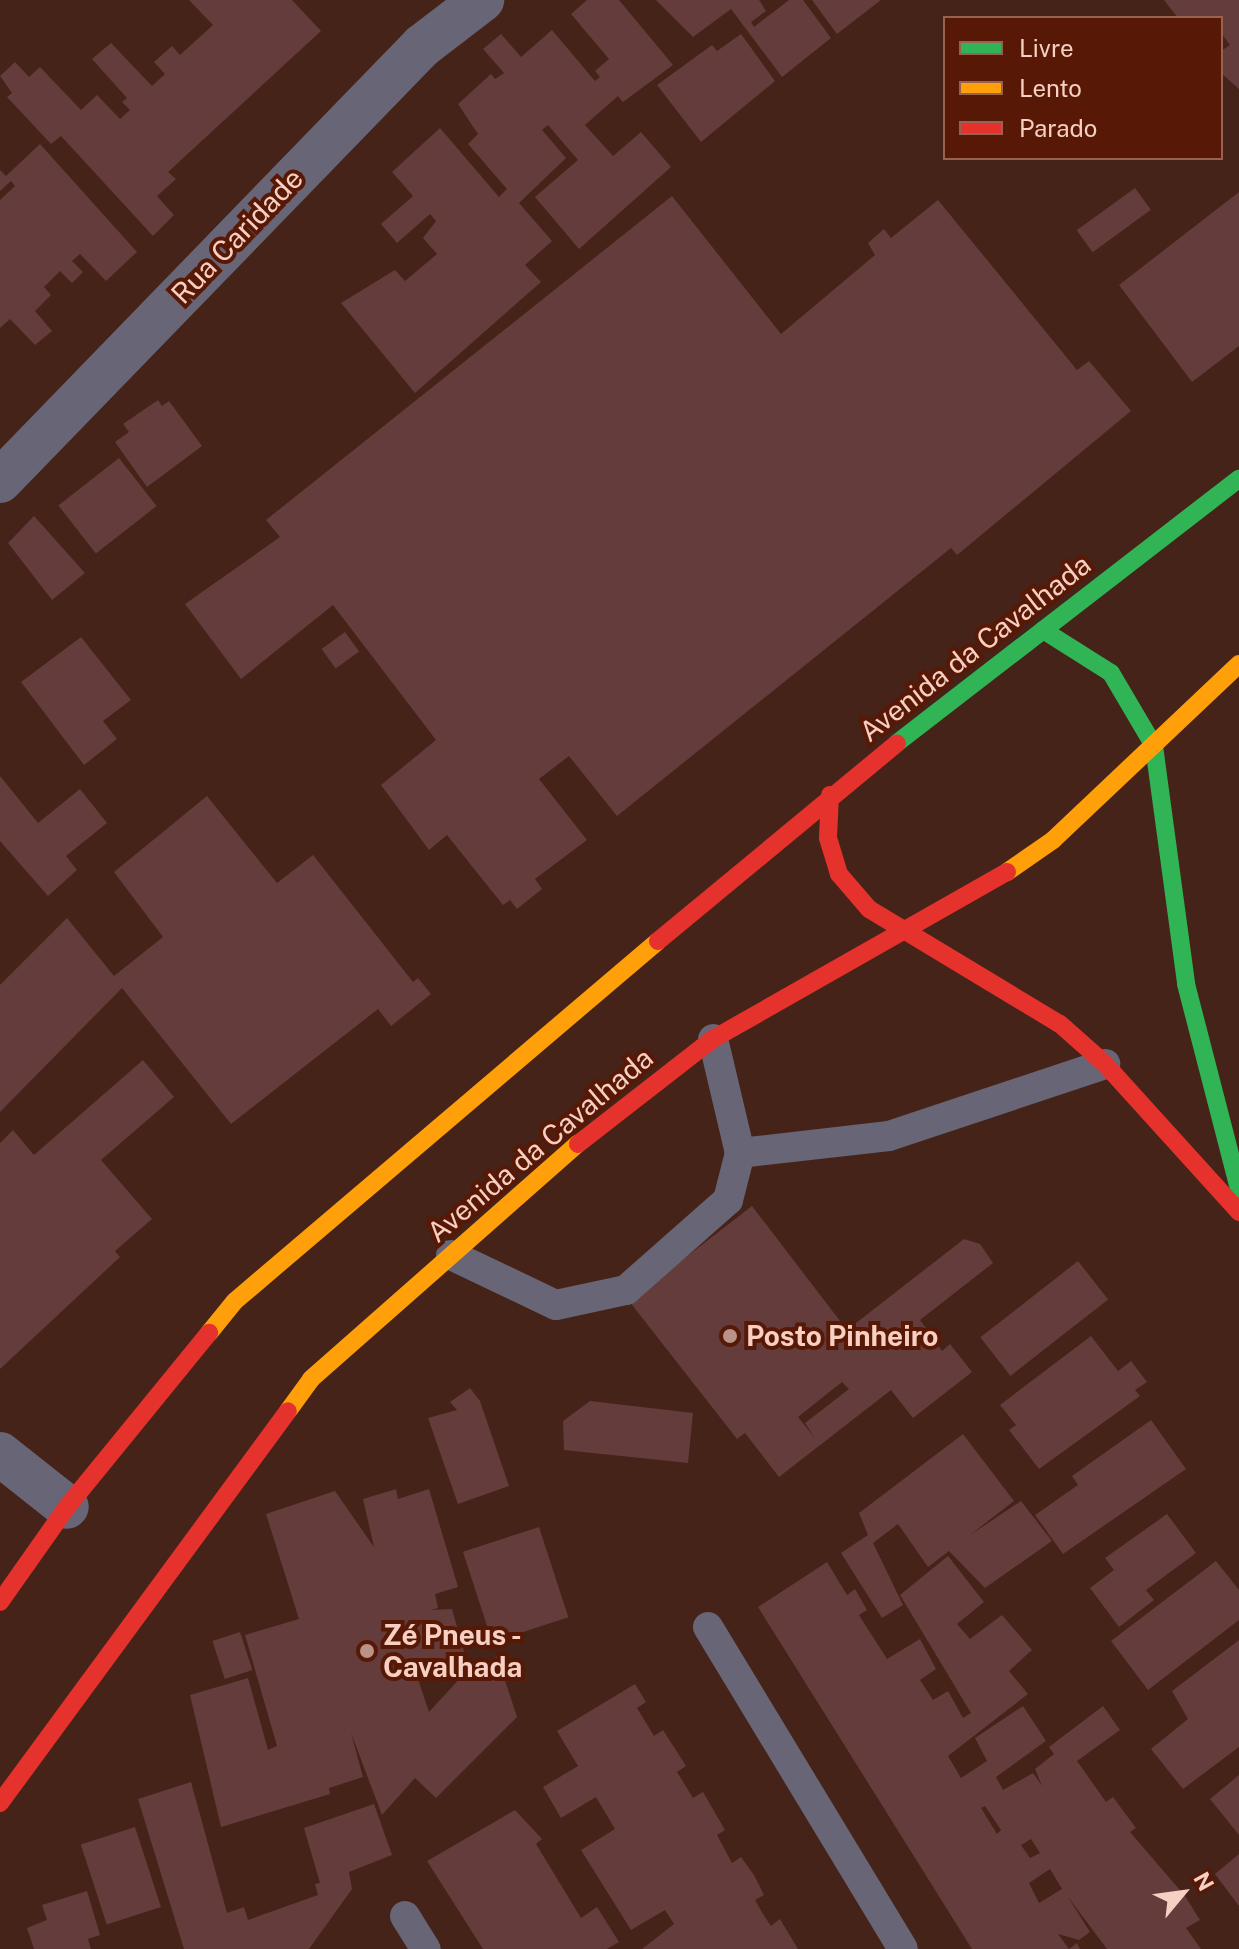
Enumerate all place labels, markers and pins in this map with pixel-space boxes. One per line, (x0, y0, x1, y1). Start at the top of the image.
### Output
place label: Posto Pinheiro (746, 1319, 939, 1353)
marker: Posto Pinheiro (721, 1327, 739, 1345)
place label: Zé Pneus - Cavalhada (383, 1618, 524, 1684)
marker: Zé Pneus - Cavalhada (358, 1642, 376, 1660)

